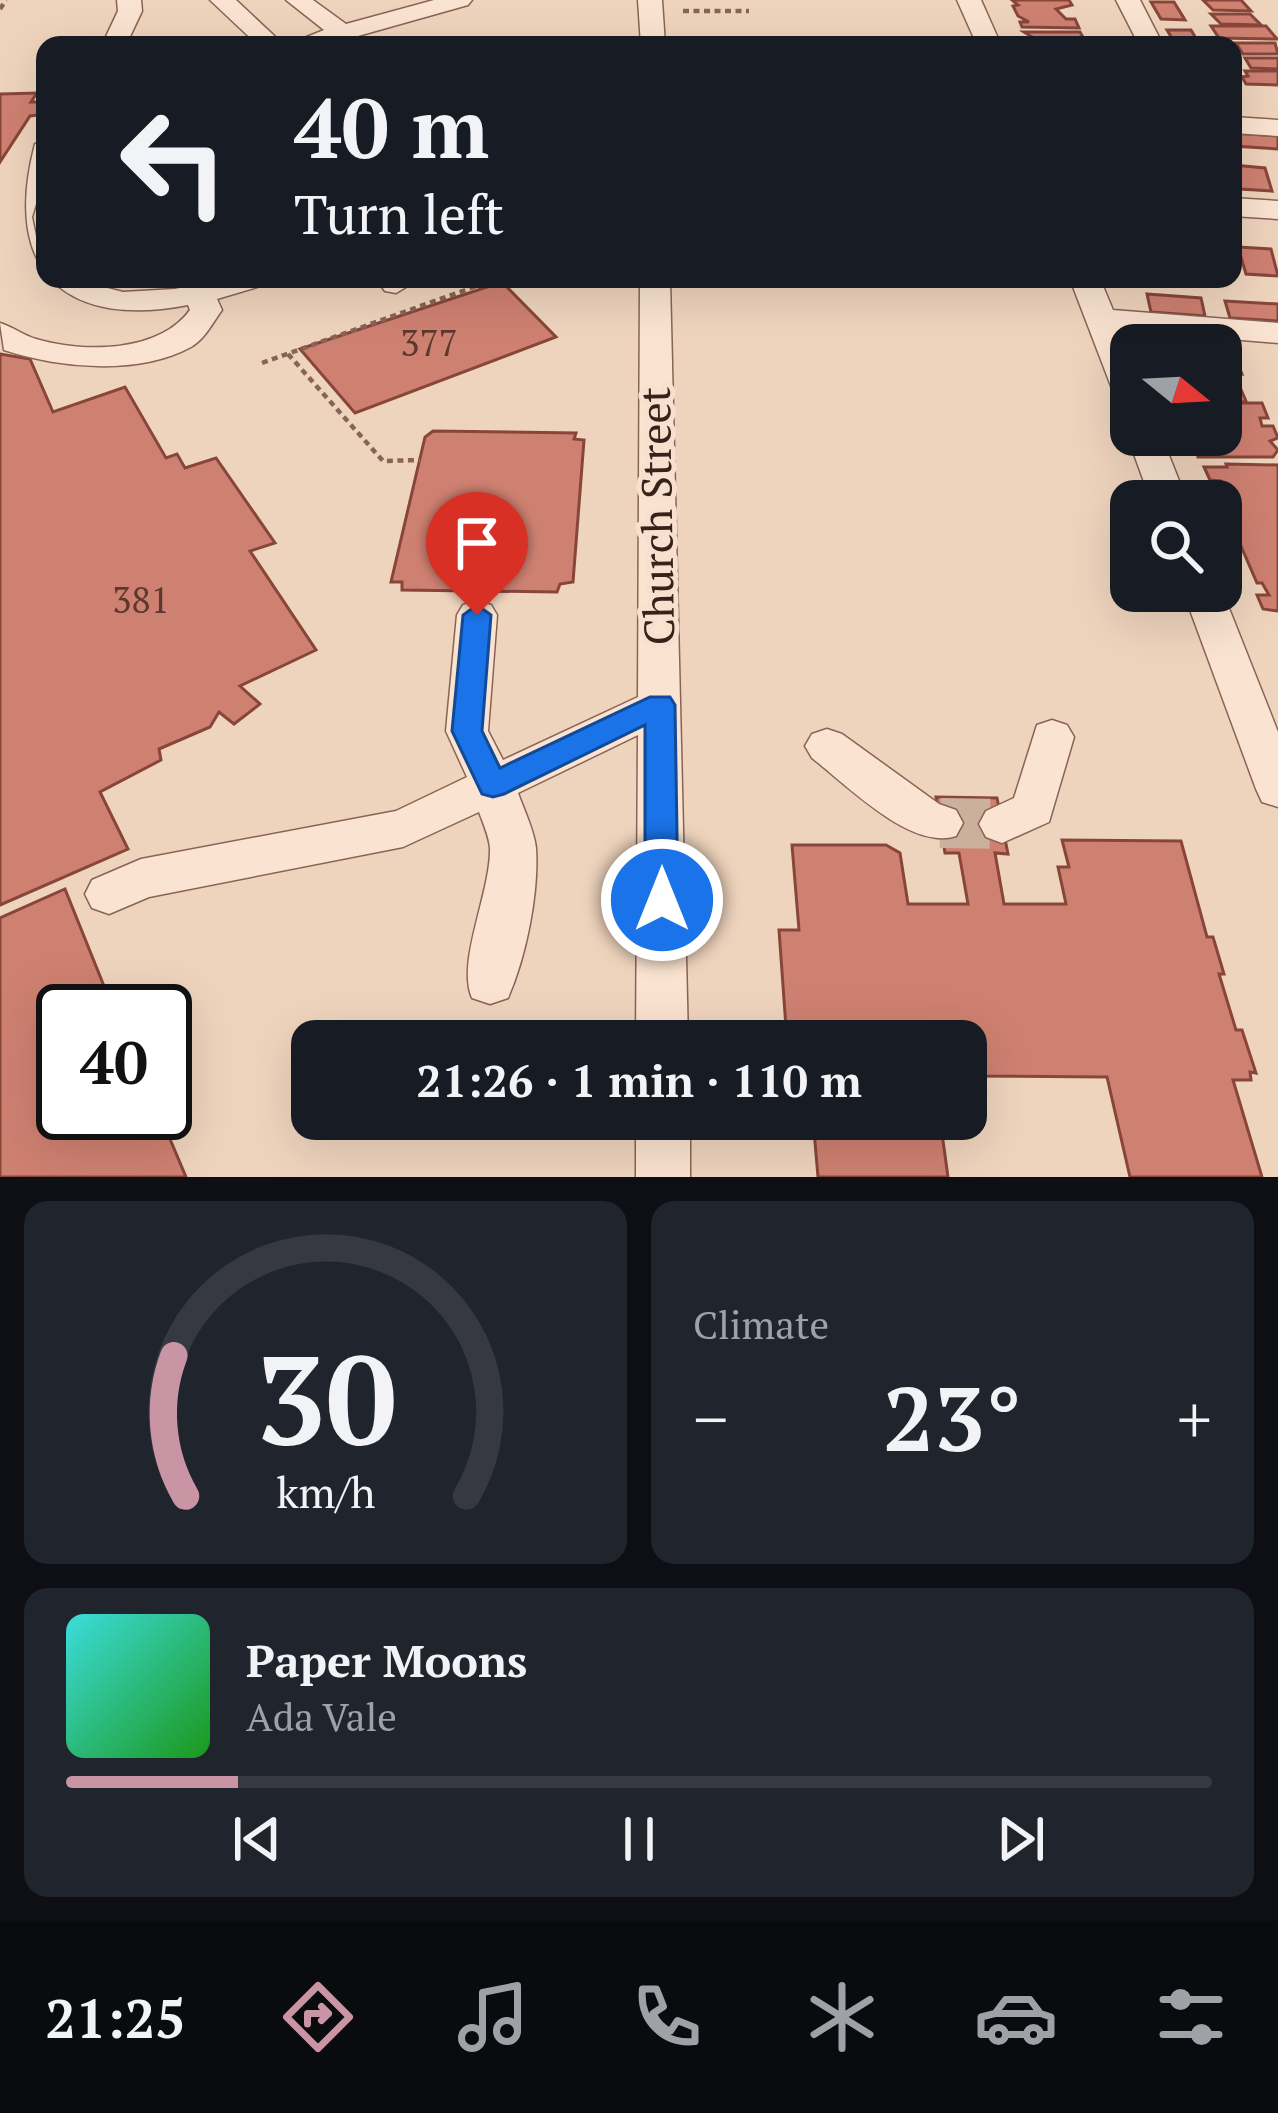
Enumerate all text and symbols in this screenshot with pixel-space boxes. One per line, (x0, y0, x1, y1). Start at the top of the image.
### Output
text: 40 m (294, 71, 489, 182)
icon: left (96, 84, 252, 240)
text: Turn left (294, 178, 504, 249)
house number: 377 (400, 319, 458, 366)
north arrow (1110, 324, 1242, 456)
map controls (1110, 324, 1242, 612)
street label: Church Street (626, 386, 686, 646)
button: search (1110, 480, 1242, 612)
pin (426, 492, 528, 615)
icon: arrive (444, 510, 510, 576)
house number: 381 (112, 576, 170, 623)
position arrow (599, 837, 725, 963)
speed limit sign: 40 (36, 984, 192, 1140)
text: 21:26 · 1 min · 110 m (416, 1050, 862, 1110)
text: Climate (693, 1298, 829, 1350)
text: 30 (255, 1315, 396, 1481)
text: 23° (883, 1357, 1022, 1477)
text: − (693, 1374, 728, 1462)
text: + (1177, 1374, 1212, 1462)
text: km/h (276, 1462, 375, 1519)
text: Paper Moons (246, 1630, 527, 1690)
text: Ada Vale (246, 1690, 397, 1742)
icon: previous (224, 1806, 290, 1872)
icon: pause (606, 1806, 672, 1872)
icon: next (988, 1806, 1054, 1872)
icon: directions (276, 1975, 360, 2059)
icon: music (451, 1975, 535, 2059)
icon: phone (625, 1975, 709, 2059)
icon: climate (800, 1975, 884, 2059)
icon: car (974, 1975, 1058, 2059)
icon: filters (1149, 1975, 1233, 2059)
text: 21:25 (45, 1982, 186, 2053)

